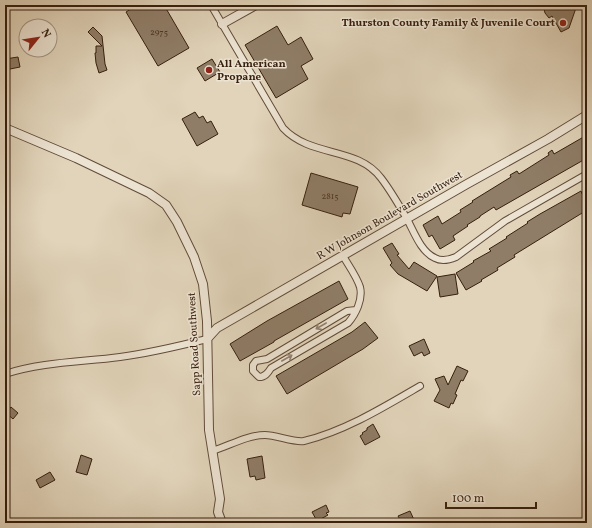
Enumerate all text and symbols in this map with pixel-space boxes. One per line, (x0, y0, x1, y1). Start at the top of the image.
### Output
place label: Thurston County Family & Juvenile Court (342, 16, 555, 31)
north arrow (18, 18, 58, 58)
marker: Thurston County Family & Juvenile Court (558, 18, 568, 28)
house number: 2975 (150, 26, 168, 39)
text: N (37, 27, 54, 41)
place label: All American Propane (217, 57, 286, 85)
marker: All American Propane (204, 65, 214, 75)
street label: R W Johnson Boulevard Southwest (314, 168, 466, 264)
house number: 2815 (321, 190, 339, 203)
street label: Sapp Road Southwest (185, 292, 205, 396)
one-way arrow (315, 322, 327, 330)
one-way arrow (281, 353, 293, 361)
scale bar (446, 484, 536, 510)
text: 100 m (452, 491, 485, 507)

